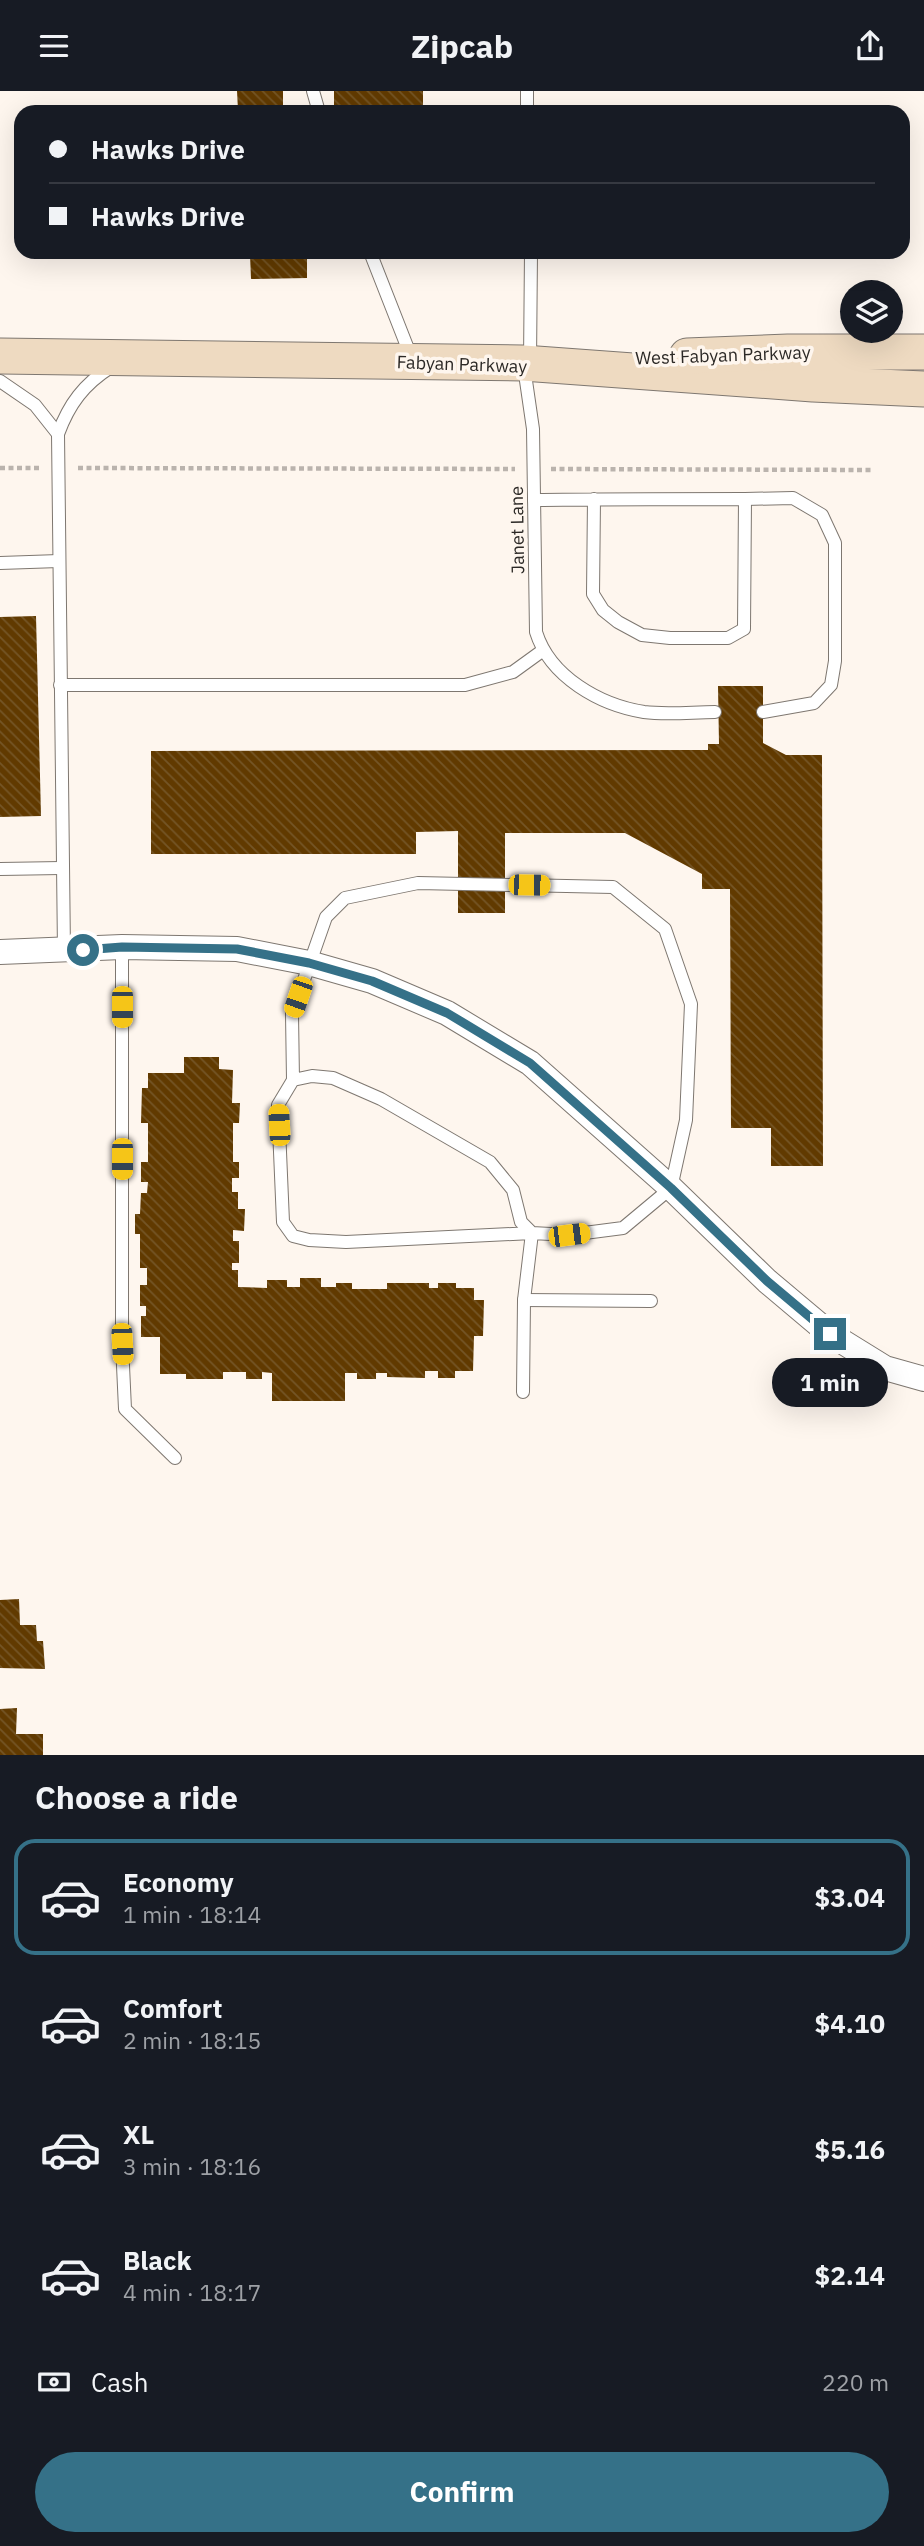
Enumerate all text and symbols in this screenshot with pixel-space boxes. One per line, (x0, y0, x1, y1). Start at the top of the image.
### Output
text: Zipcab (411, 25, 513, 67)
icon: menu (35, 27, 73, 65)
icon: share (851, 27, 889, 65)
text: Hawks Drive (91, 132, 245, 166)
text: Hawks Drive (91, 199, 245, 233)
map controls (840, 280, 903, 343)
button: layers (840, 280, 903, 343)
street label: West Fabyan Parkway (635, 340, 811, 370)
street label: Fabyan Parkway (396, 350, 528, 378)
street label: Janet Lane (505, 486, 529, 574)
car (508, 874, 551, 896)
route start (67, 934, 99, 966)
car (282, 974, 315, 1020)
car (112, 986, 133, 1028)
car (268, 1103, 291, 1147)
car (112, 1138, 133, 1180)
car (547, 1222, 592, 1248)
route end (814, 1318, 846, 1350)
car (111, 1322, 134, 1366)
callout: 1 min (772, 1359, 888, 1407)
text: 1 min (800, 1367, 860, 1397)
text: Choose a ride (35, 1776, 238, 1818)
text: Economy (123, 1865, 234, 1899)
icon: car (39, 1866, 102, 1929)
text: $3.04 (815, 1880, 885, 1914)
text: 1 min · 18:14 (123, 1899, 261, 1929)
text: Comfort (123, 1991, 222, 2025)
icon: car (39, 1992, 102, 2055)
text: $4.10 (815, 2006, 885, 2040)
text: 2 min · 18:15 (123, 2025, 261, 2055)
text: XL (123, 2117, 154, 2151)
icon: car (39, 2118, 102, 2181)
text: $5.16 (815, 2132, 885, 2166)
text: 3 min · 18:16 (123, 2151, 261, 2181)
text: Black (123, 2243, 191, 2277)
icon: car (39, 2244, 102, 2307)
text: $2.14 (815, 2258, 885, 2292)
text: 4 min · 18:17 (123, 2277, 261, 2307)
icon: cash (35, 2363, 73, 2401)
text: Cash (91, 2365, 148, 2399)
text: 220 m (822, 2367, 889, 2397)
button: Confirm (35, 2452, 889, 2532)

